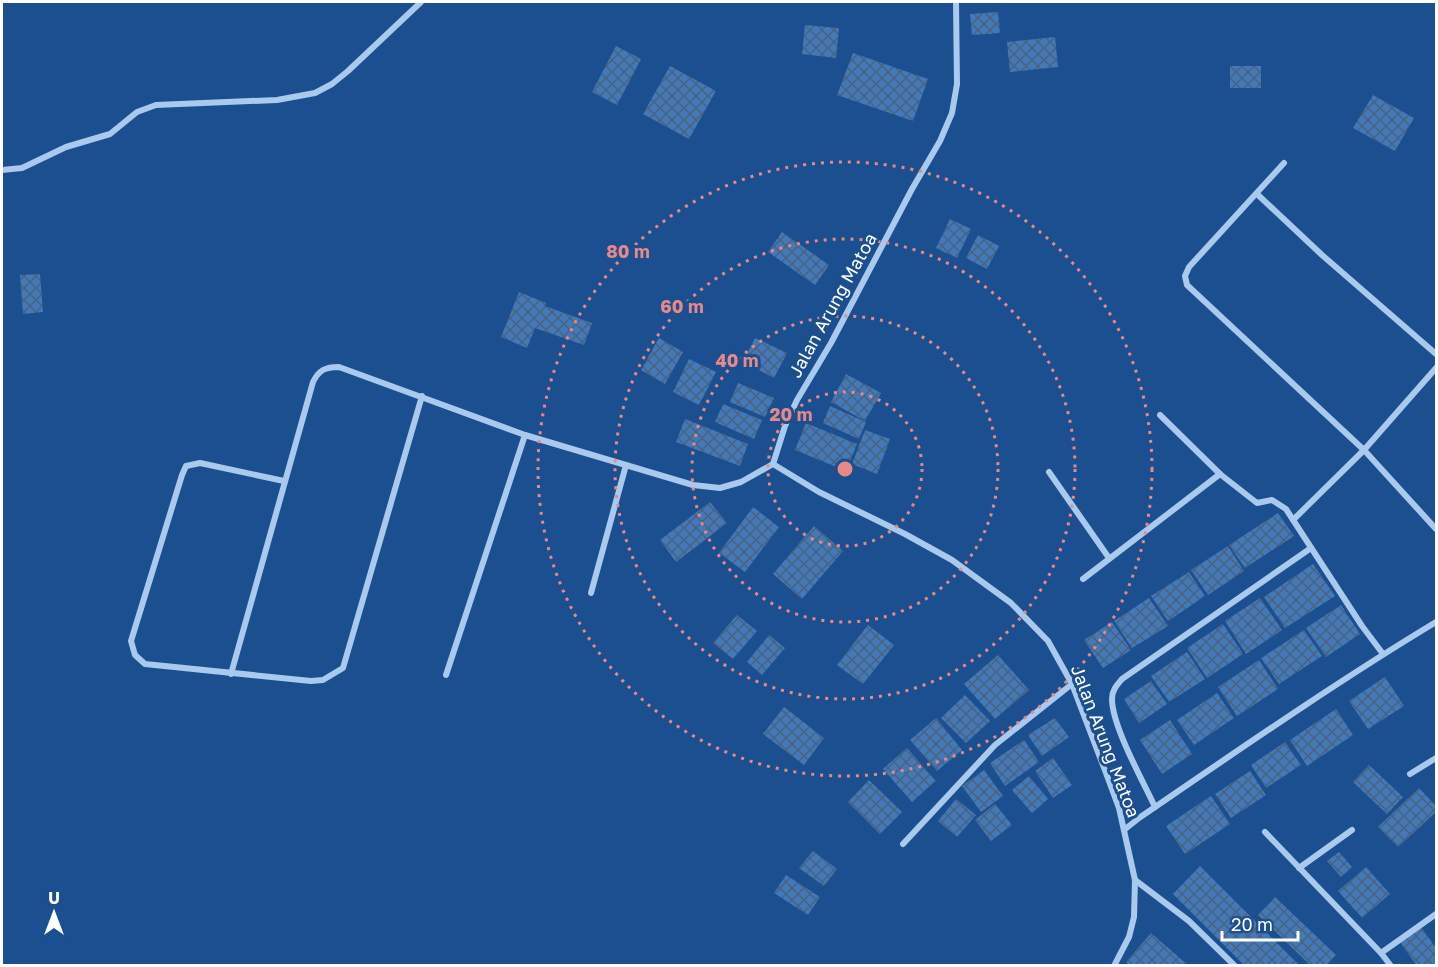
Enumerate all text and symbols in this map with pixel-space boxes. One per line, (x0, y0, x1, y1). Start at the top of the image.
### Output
street label: Jalan Arung Matoa (783, 229, 881, 381)
text: 80 m (606, 240, 650, 262)
text: 60 m (660, 295, 704, 317)
text: 40 m (715, 349, 759, 371)
text: 20 m (770, 403, 812, 425)
centre of rings (835, 459, 855, 479)
street label: Jalan Arung Matoa (1067, 661, 1145, 821)
north arrow (24, 883, 84, 943)
text: U (48, 888, 60, 908)
scale bar (1222, 904, 1298, 942)
text: 20 m (1231, 913, 1273, 935)

